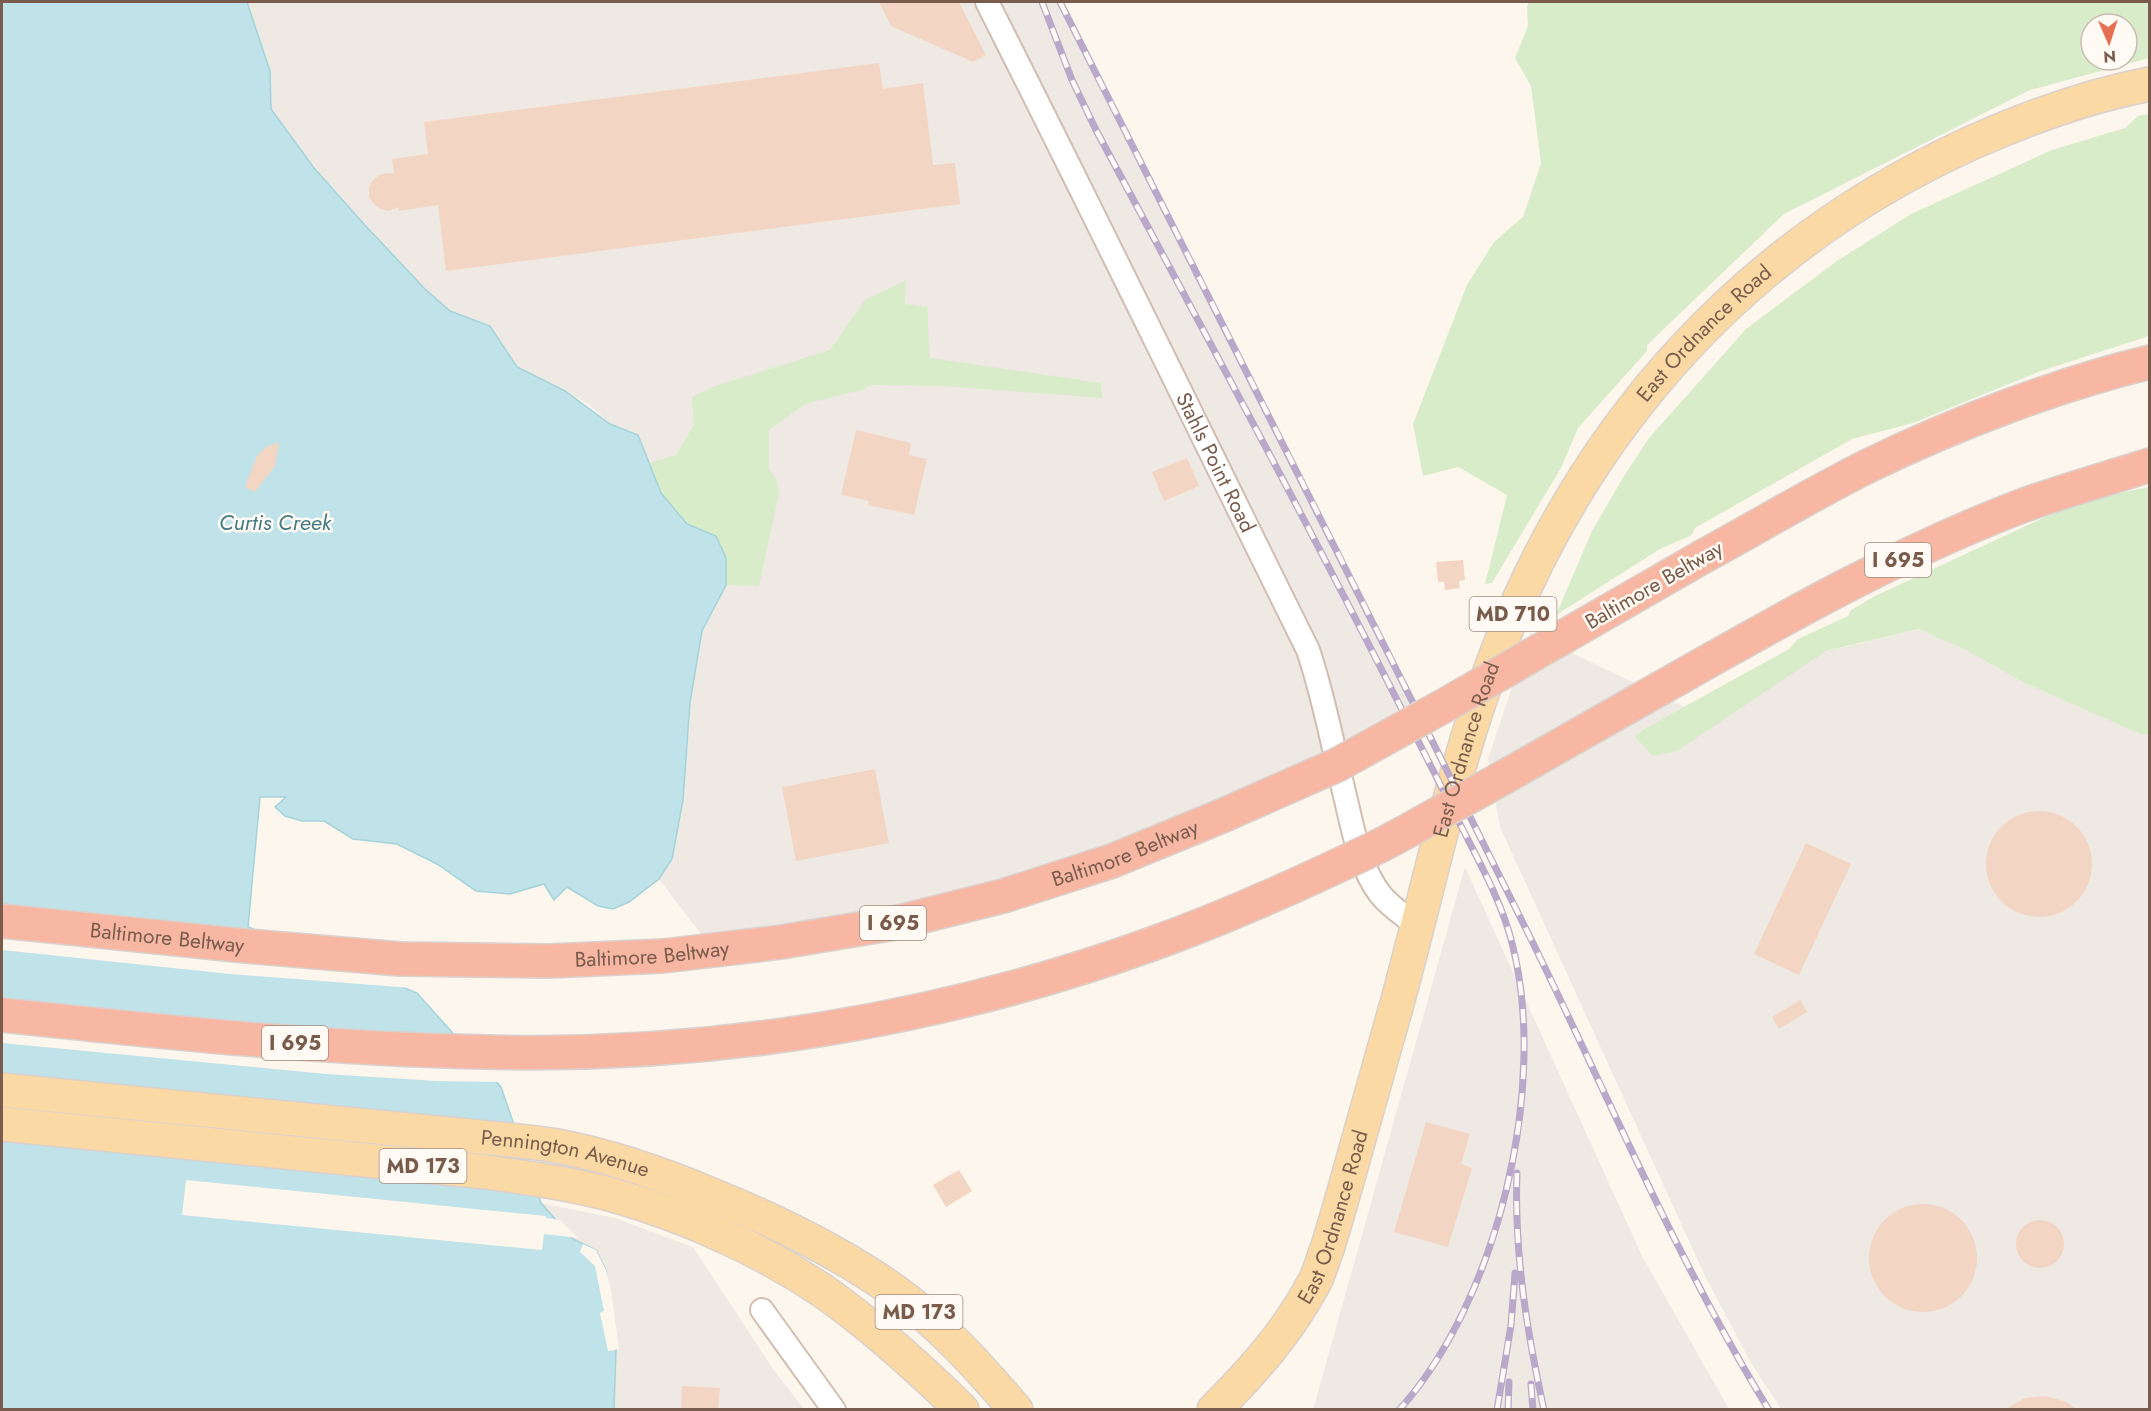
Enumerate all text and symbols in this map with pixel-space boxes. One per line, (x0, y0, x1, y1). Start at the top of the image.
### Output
north arrow (2079, 12, 2139, 72)
text: N (2103, 45, 2117, 68)
street label: East Ordnance Road (1629, 258, 1778, 408)
street label: Stahls Point Road (1168, 387, 1263, 538)
water label: Curtis Creek (219, 506, 333, 538)
street label: Baltimore Beltway (1579, 533, 1729, 637)
road number: I 695 (1865, 543, 1931, 577)
road number: MD 710 (1470, 597, 1556, 631)
street label: East Ordnance Road (1425, 658, 1507, 841)
street label: Baltimore Beltway (1048, 812, 1204, 894)
road number: I 695 (860, 906, 926, 940)
street label: Baltimore Beltway (88, 915, 247, 961)
street label: Baltimore Beltway (574, 933, 732, 975)
road number: I 695 (262, 1026, 328, 1060)
street label: Pennington Avenue (479, 1122, 654, 1185)
street label: East Ordnance Road (1290, 1127, 1376, 1310)
road number: MD 173 (380, 1149, 466, 1183)
road number: MD 173 (876, 1295, 962, 1329)

